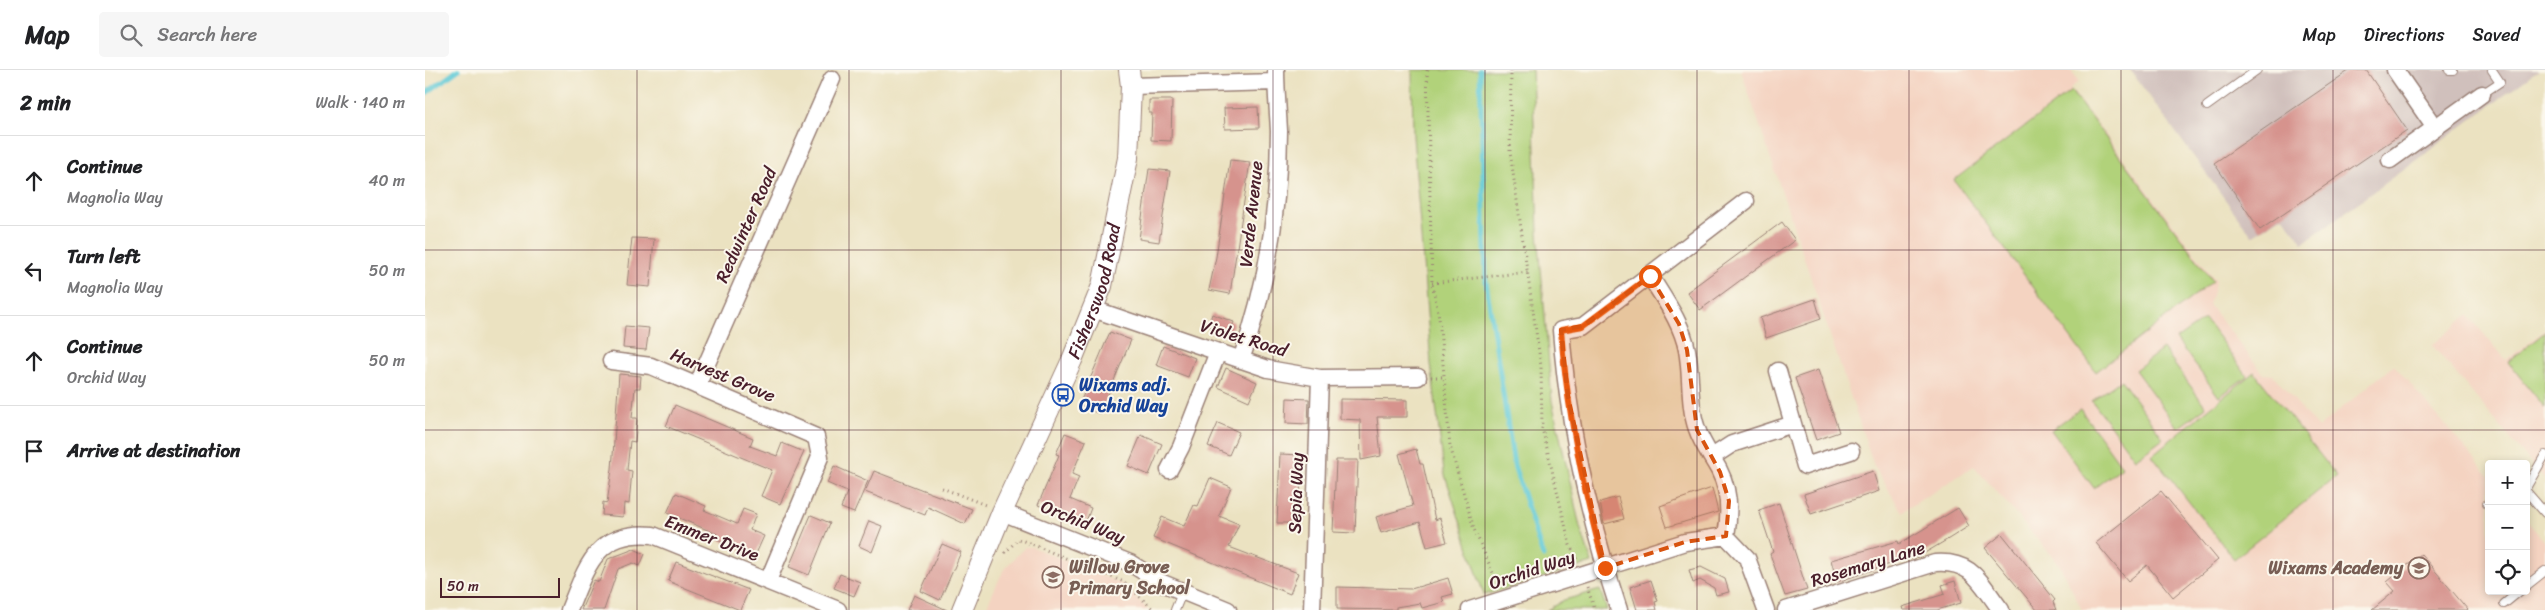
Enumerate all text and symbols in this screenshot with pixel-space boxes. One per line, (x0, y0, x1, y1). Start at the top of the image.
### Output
search box (99, 12, 449, 57)
text: Map (25, 14, 69, 56)
text: Search here (157, 18, 257, 51)
text: Map (2303, 19, 2336, 51)
text: Directions (2364, 19, 2445, 51)
text: Saved (2473, 19, 2520, 51)
icon: search (117, 21, 145, 49)
text: 2 min (20, 84, 71, 122)
text: Walk · 140 m (316, 88, 405, 117)
text: Continue (67, 150, 143, 183)
street label: Verde Avenue (1230, 159, 1272, 269)
street label: Redwinter Road (706, 160, 786, 288)
text: 40 m (368, 166, 405, 195)
icon: ahead (20, 167, 48, 195)
text: Magnolia Way (67, 183, 163, 212)
street label: Fisherswood Road (1058, 219, 1131, 364)
text: Turn left (67, 240, 140, 273)
text: 50 m (369, 256, 405, 285)
icon: left (20, 257, 48, 285)
route start (1639, 265, 1662, 288)
text: Magnolia Way (67, 273, 163, 302)
street label: Violet Road (1196, 310, 1293, 367)
text: Continue (67, 330, 143, 363)
street label: Harvest Grove (665, 338, 781, 412)
text: 50 m (369, 346, 405, 375)
icon: ahead (20, 347, 48, 375)
text: Orchid Way (67, 363, 146, 392)
place label: Wixams adj. Orchid Way (1079, 369, 1172, 422)
bus stop icon: Wixams adj. Orchid Way (1051, 383, 1075, 407)
text: Arrive at destination (67, 434, 240, 467)
icon: arrive (20, 437, 48, 465)
street label: Sepia Way (1279, 451, 1313, 534)
map controls (2485, 460, 2530, 595)
button: + (2485, 460, 2530, 505)
street label: Orchid Way (1036, 491, 1131, 554)
street label: Emmer Drive (660, 505, 764, 571)
button: − (2485, 505, 2530, 550)
street label: Rosemary Lane (1807, 531, 1929, 597)
street label: Orchid Way (1485, 541, 1580, 599)
button: locate (2485, 550, 2530, 595)
place label: Willow Grove Primary School (1069, 551, 1191, 604)
place label: Wixams Academy (2268, 552, 2404, 584)
school or university icon: Wixams Academy (2407, 556, 2431, 580)
route end (1594, 557, 1617, 580)
school or university icon: Willow Grove Primary School (1041, 565, 1065, 589)
text: 50 m (447, 574, 479, 599)
scale bar (440, 575, 560, 598)

